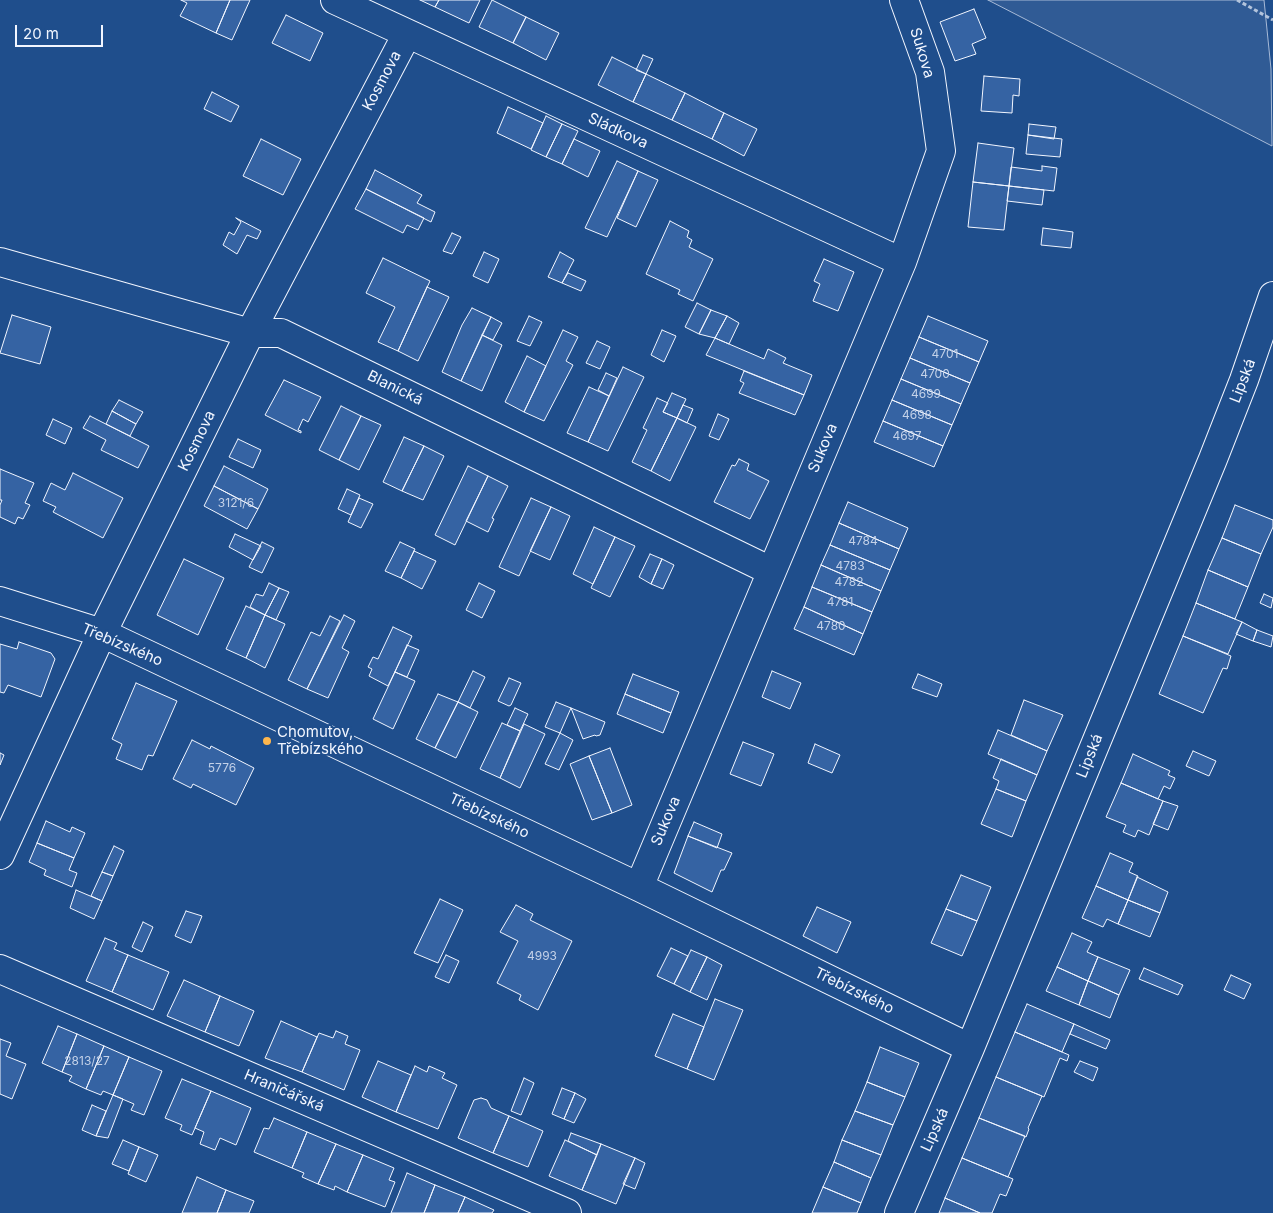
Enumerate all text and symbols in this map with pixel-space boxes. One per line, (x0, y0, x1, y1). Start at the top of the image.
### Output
scale bar (18, 15, 105, 47)
text: 20 m (23, 24, 59, 43)
street label: Sukova (906, 26, 938, 80)
street label: Kosmova (359, 48, 405, 114)
street label: Sládkova (585, 109, 651, 153)
house number: 4701 (932, 347, 958, 361)
street label: Lipská (1226, 356, 1260, 406)
street label: Blanická (364, 367, 426, 409)
house number: 4700 (920, 367, 950, 381)
house number: 4699 (911, 387, 941, 401)
street label: Kosmova (175, 408, 219, 474)
house number: 4698 (902, 408, 932, 422)
street label: Sukova (805, 421, 841, 475)
house number: 4697 (892, 429, 922, 443)
house number: 3121/6 (218, 496, 254, 510)
house number: 4784 (848, 534, 878, 548)
house number: 4783 (835, 559, 865, 573)
house number: 4782 (834, 575, 864, 589)
house number: 4781 (827, 595, 853, 609)
house number: 4780 (816, 619, 846, 633)
street label: Třebízského (79, 620, 165, 670)
place label: Chomutov, Třebízského (277, 723, 363, 758)
street label: Lipská (1073, 731, 1107, 781)
marker: Chomutov, Třebízského (261, 735, 273, 747)
house number: 5776 (208, 761, 236, 775)
street label: Třebízského (446, 790, 532, 842)
street label: Sukova (648, 794, 684, 848)
house number: 4993 (527, 949, 557, 963)
street label: Třebízského (811, 964, 897, 1018)
house number: 2813/27 (64, 1054, 110, 1068)
street label: Hraničářská (241, 1066, 327, 1116)
street label: Lipská (917, 1105, 953, 1155)

